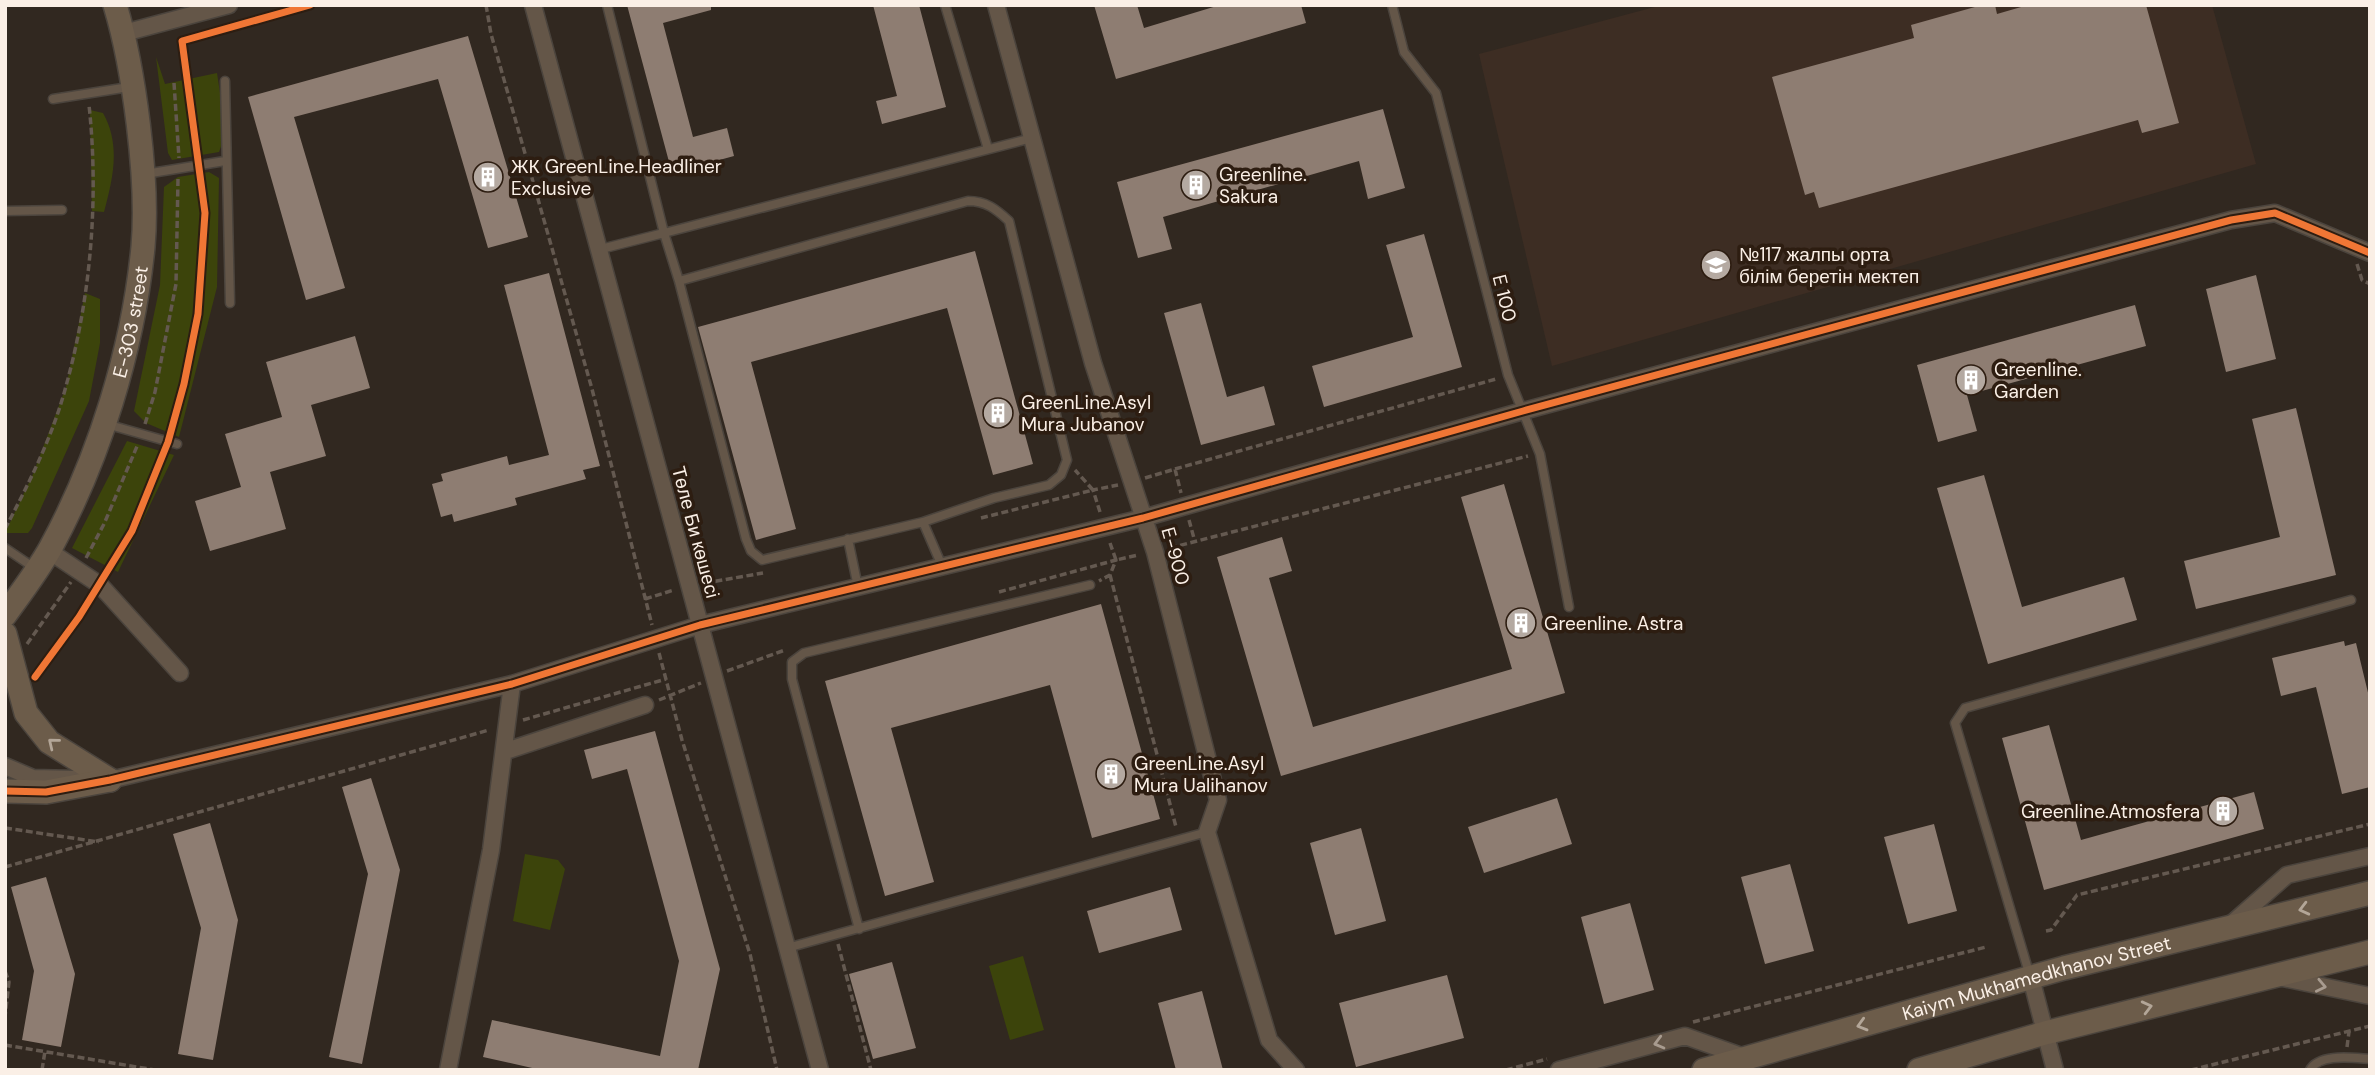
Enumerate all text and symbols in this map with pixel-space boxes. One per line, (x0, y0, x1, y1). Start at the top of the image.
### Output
place label: ЖК GreenLine.Headliner Exclusive (511, 154, 722, 201)
building icon: ЖК GreenLine.Headliner Exclusive (471, 160, 505, 194)
place label: Greenline. Sakura (1219, 162, 1307, 209)
building icon: Greenline. Sakura (1179, 168, 1213, 202)
place label: №117 жалпы орта білім беретін мектеп (1739, 242, 1919, 289)
school or university icon: №117 жалпы орта білім беретін мектеп (1699, 248, 1733, 282)
street label: E-303 street (107, 264, 154, 381)
street label: E 100 (1487, 272, 1522, 324)
place label: Greenline. Garden (1994, 357, 2082, 404)
building icon: Greenline. Garden (1954, 363, 1988, 397)
place label: GreenLine.Asyl Mura Jubanov (1021, 390, 1151, 437)
building icon: GreenLine.Asyl Mura Jubanov (981, 396, 1015, 430)
street label: Төле Би көшесі (666, 463, 725, 601)
street label: E-900 (1155, 524, 1196, 588)
building icon: Greenline. Astra (1504, 606, 1538, 640)
place label: Greenline. Astra (1544, 611, 1683, 636)
one-way arrow (49, 738, 61, 751)
place label: GreenLine.Asyl Mura Ualihanov (1134, 751, 1268, 798)
building icon: GreenLine.Asyl Mura Ualihanov (1094, 757, 1128, 791)
building icon: Greenline.Atmosfera (2206, 794, 2240, 828)
place label: Greenline.Atmosfera (2021, 799, 2200, 824)
one-way arrow (2298, 901, 2310, 915)
street label: Kaiym Mukhamedkhanov Street (1899, 930, 2173, 1026)
one-way arrow (2315, 978, 2327, 993)
one-way arrow (2140, 1001, 2152, 1015)
one-way arrow (1857, 1017, 1869, 1032)
one-way arrow (1653, 1035, 1665, 1049)

